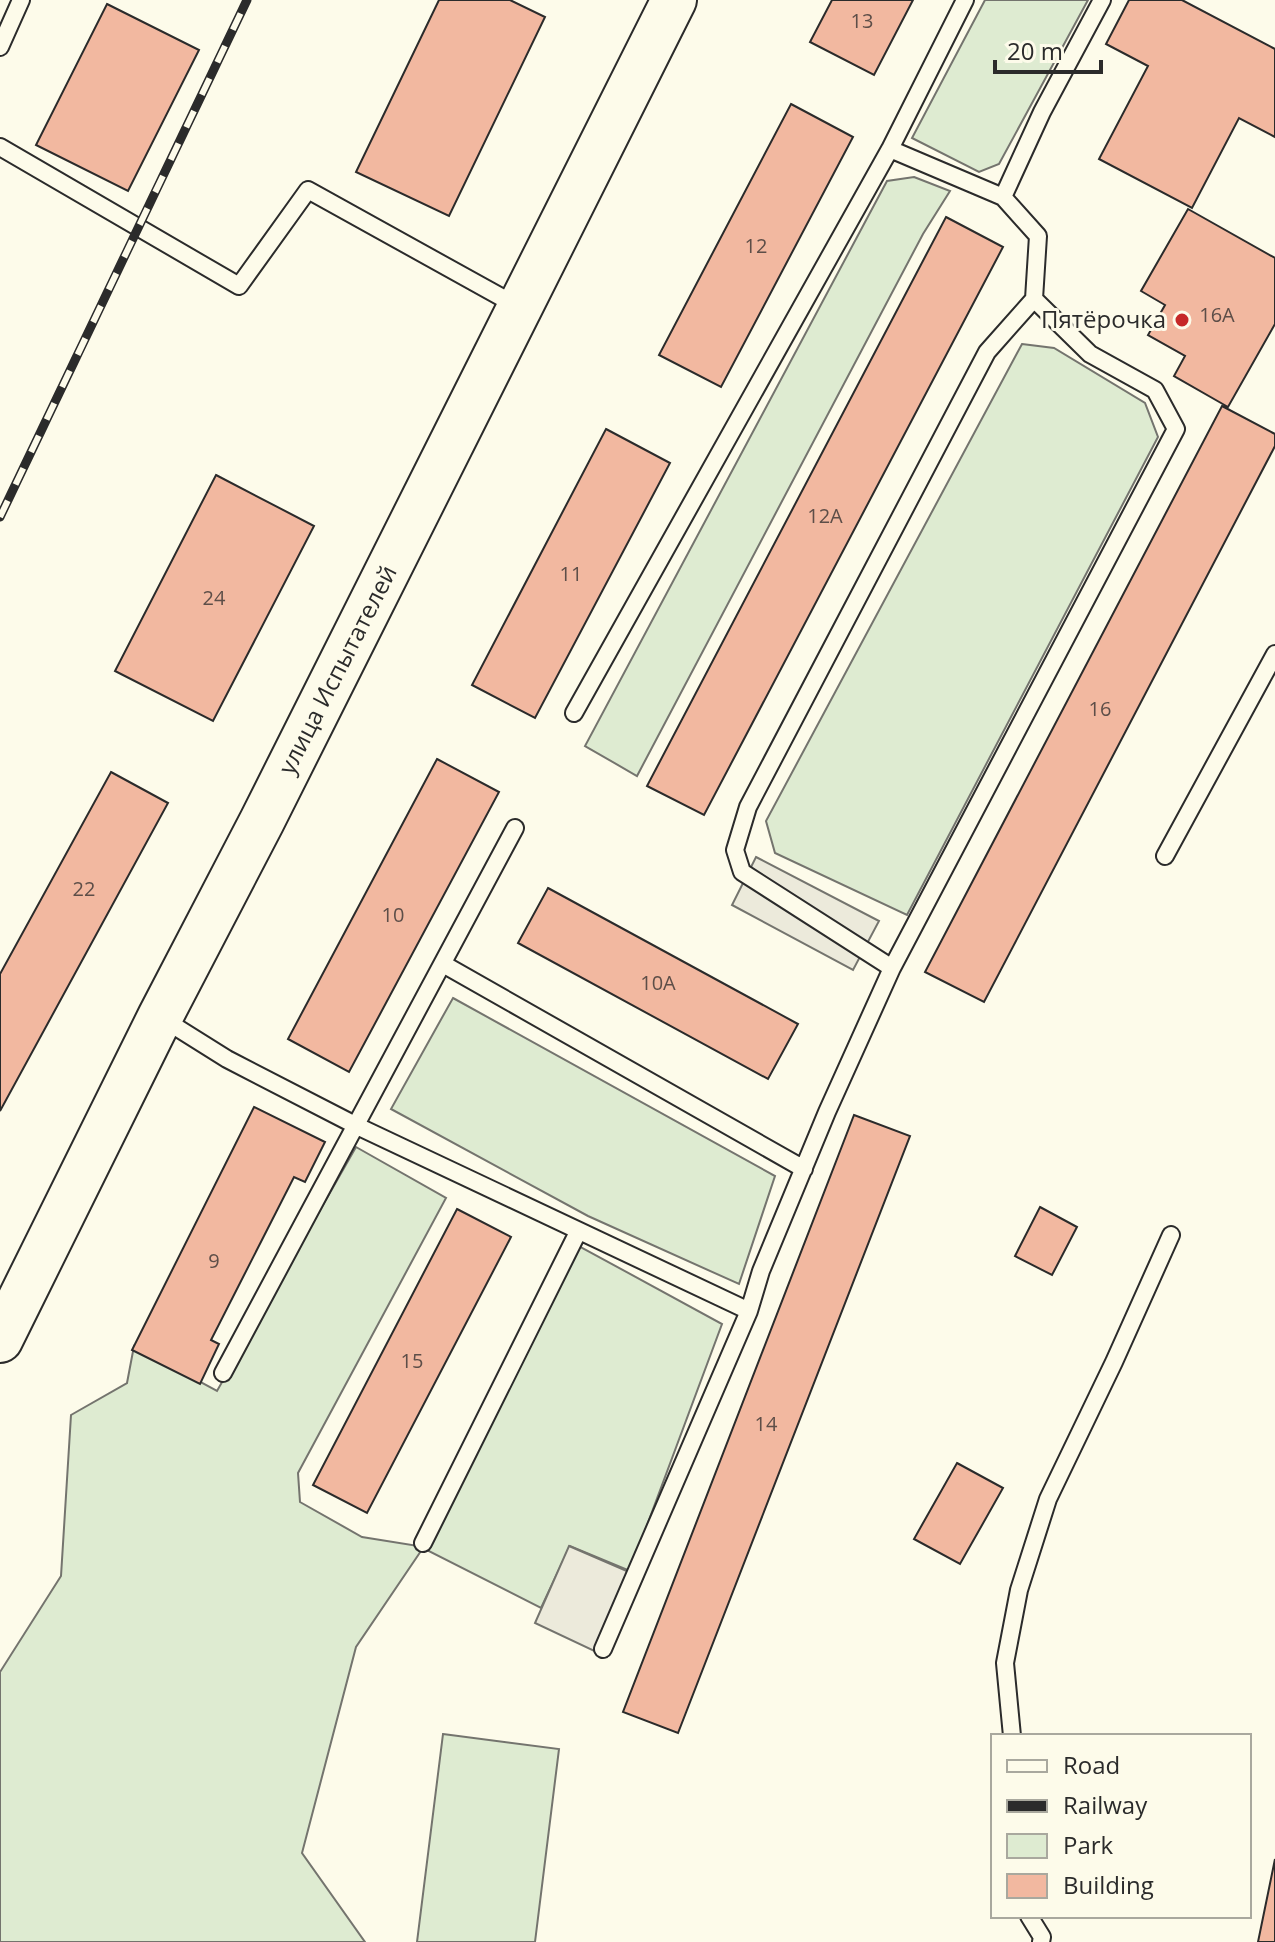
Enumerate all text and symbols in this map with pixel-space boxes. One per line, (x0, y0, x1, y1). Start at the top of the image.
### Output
house number: 13 (851, 7, 873, 34)
scale bar (995, 24, 1101, 74)
text: 20 m (1007, 34, 1063, 67)
house number: 12 (745, 232, 767, 259)
house number: 16А (1199, 301, 1235, 328)
place label: Пятёрочка (1041, 302, 1166, 335)
marker: Пятёрочка (1173, 311, 1191, 329)
house number: 12А (807, 502, 843, 529)
street label: улица Испытателей (270, 559, 404, 780)
house number: 11 (560, 560, 582, 587)
house number: 24 (203, 584, 226, 611)
house number: 16 (1089, 695, 1111, 722)
house number: 22 (73, 875, 95, 902)
house number: 10 (382, 901, 404, 928)
house number: 10А (640, 969, 676, 996)
house number: 9 (208, 1247, 220, 1274)
house number: 15 (401, 1347, 423, 1374)
house number: 14 (755, 1410, 778, 1437)
legend (991, 1734, 1251, 1918)
text: Road (1063, 1748, 1120, 1781)
text: Railway (1063, 1788, 1148, 1821)
text: Park (1063, 1828, 1114, 1861)
text: Building (1063, 1868, 1154, 1901)

